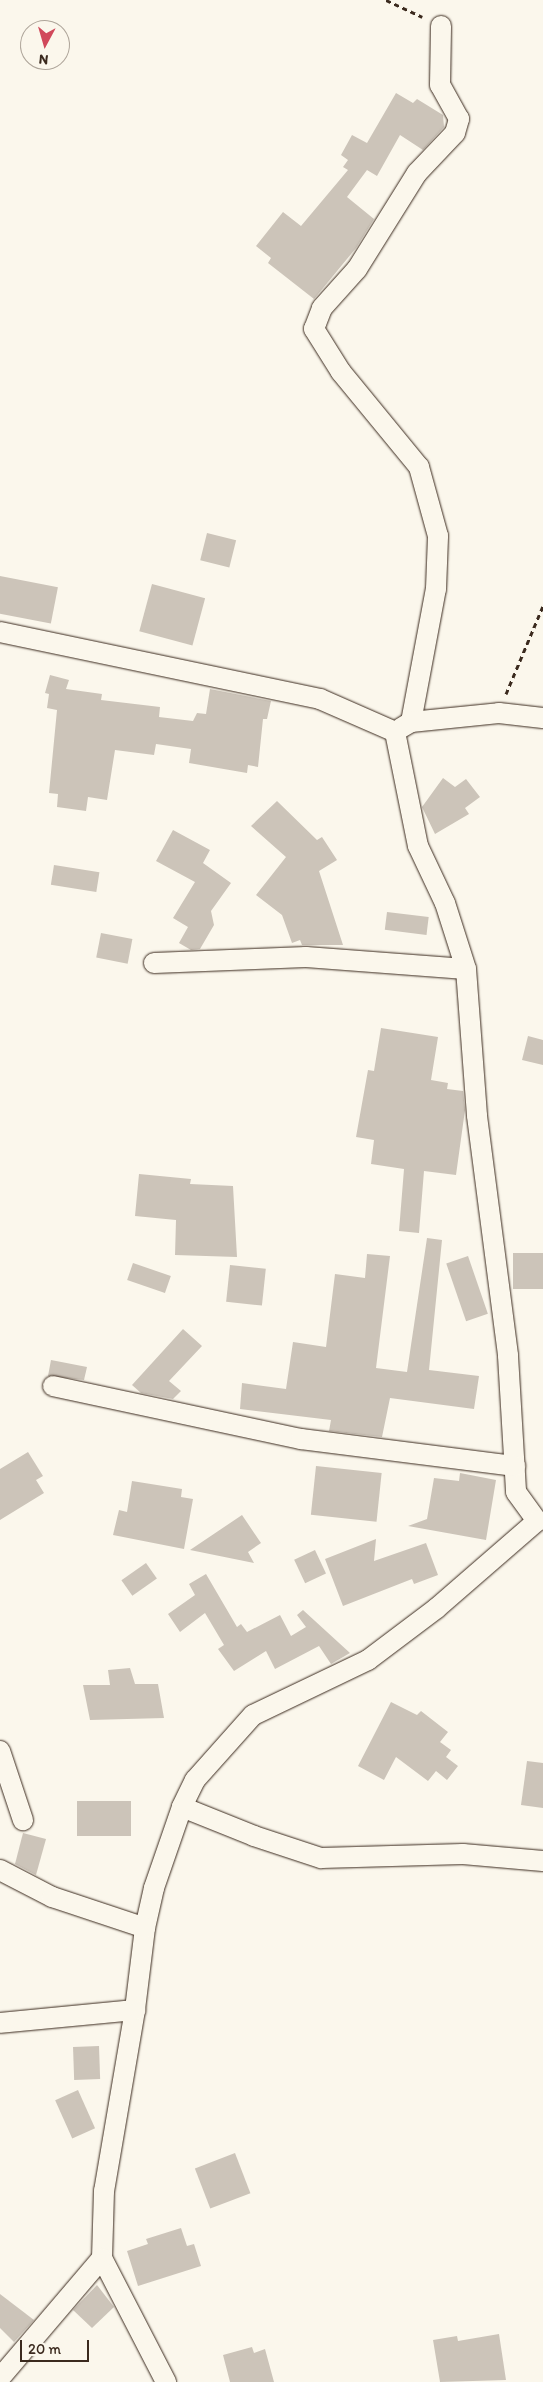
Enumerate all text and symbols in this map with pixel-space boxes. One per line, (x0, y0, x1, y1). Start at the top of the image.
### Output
north arrow (20, 20, 70, 70)
text: N (38, 50, 49, 68)
scale bar (22, 2330, 91, 2362)
text: 20 m (28, 2340, 61, 2358)

